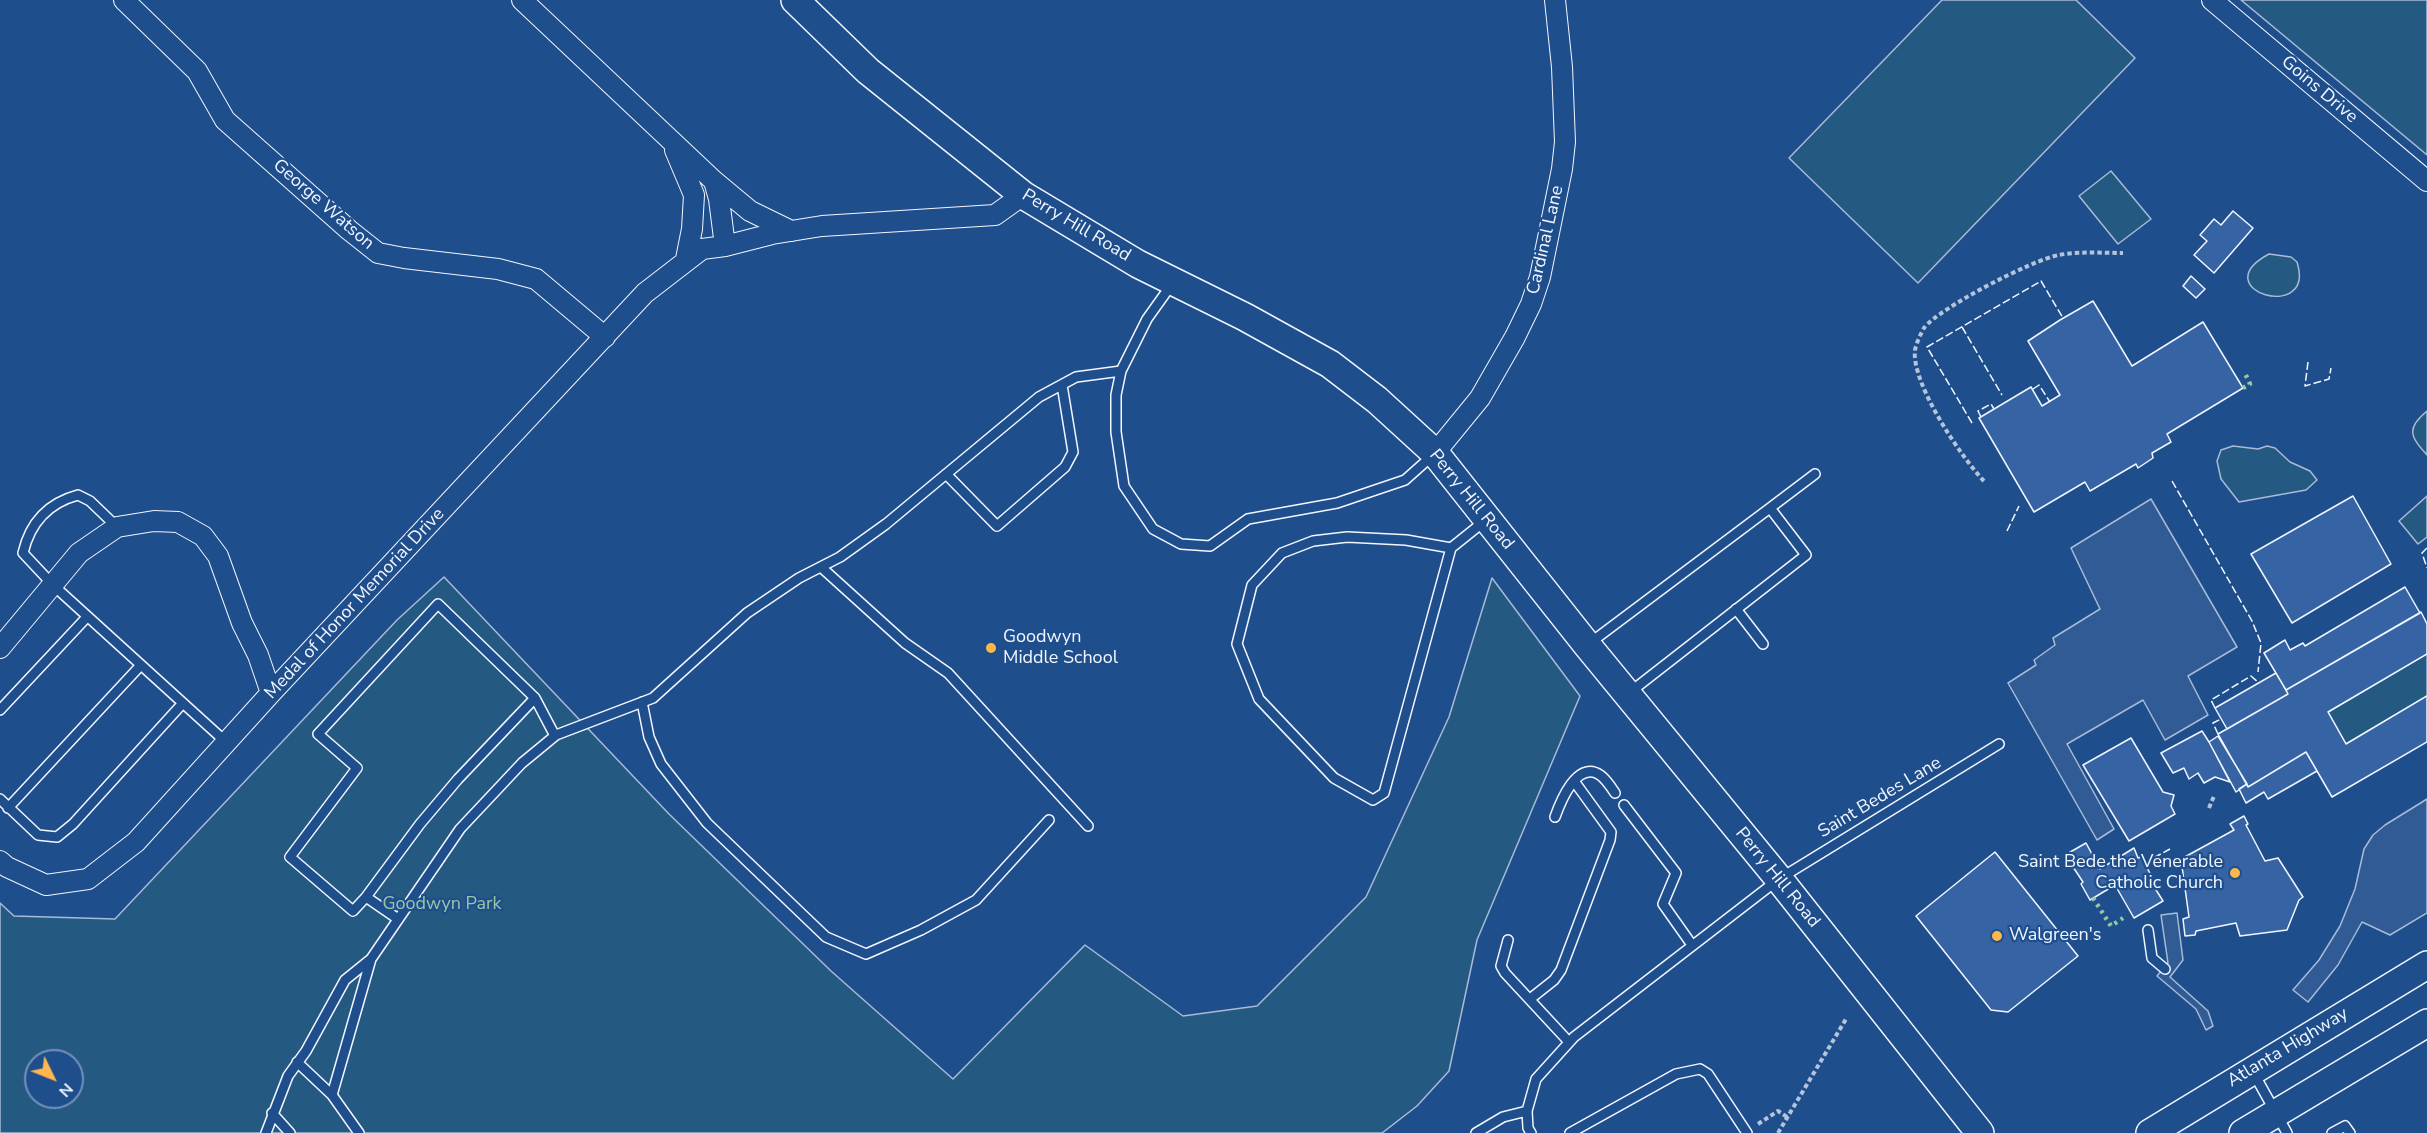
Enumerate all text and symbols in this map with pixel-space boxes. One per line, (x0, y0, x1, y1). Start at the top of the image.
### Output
street label: Goins Drive (2276, 52, 2362, 128)
street label: George Watson (268, 155, 378, 255)
street label: Cardinal Lane (1523, 183, 1569, 297)
street label: Perry Hill Road (1018, 185, 1134, 267)
street label: Perry Hill Road (1424, 445, 1518, 555)
street label: Medal of Honor Memorial Drive (261, 504, 449, 704)
place label: Goodwyn Middle School (1003, 627, 1118, 670)
marker: Goodwyn Middle School (984, 641, 998, 655)
street label: Saint Bedes Lane (1814, 753, 1946, 843)
street label: Perry Hill Road (1730, 823, 1824, 933)
place label: Saint Bede the Venerable Catholic Church (2018, 852, 2223, 894)
marker: Saint Bede the Venerable Catholic Church (2228, 866, 2242, 880)
park label: Goodwyn Park (382, 894, 502, 916)
place label: Walgreen's (2009, 925, 2101, 947)
marker: Walgreen's (1990, 929, 2004, 943)
street label: Atlanta Highway (2224, 1003, 2352, 1093)
north arrow (24, 1049, 84, 1109)
text: N (54, 1078, 78, 1102)

